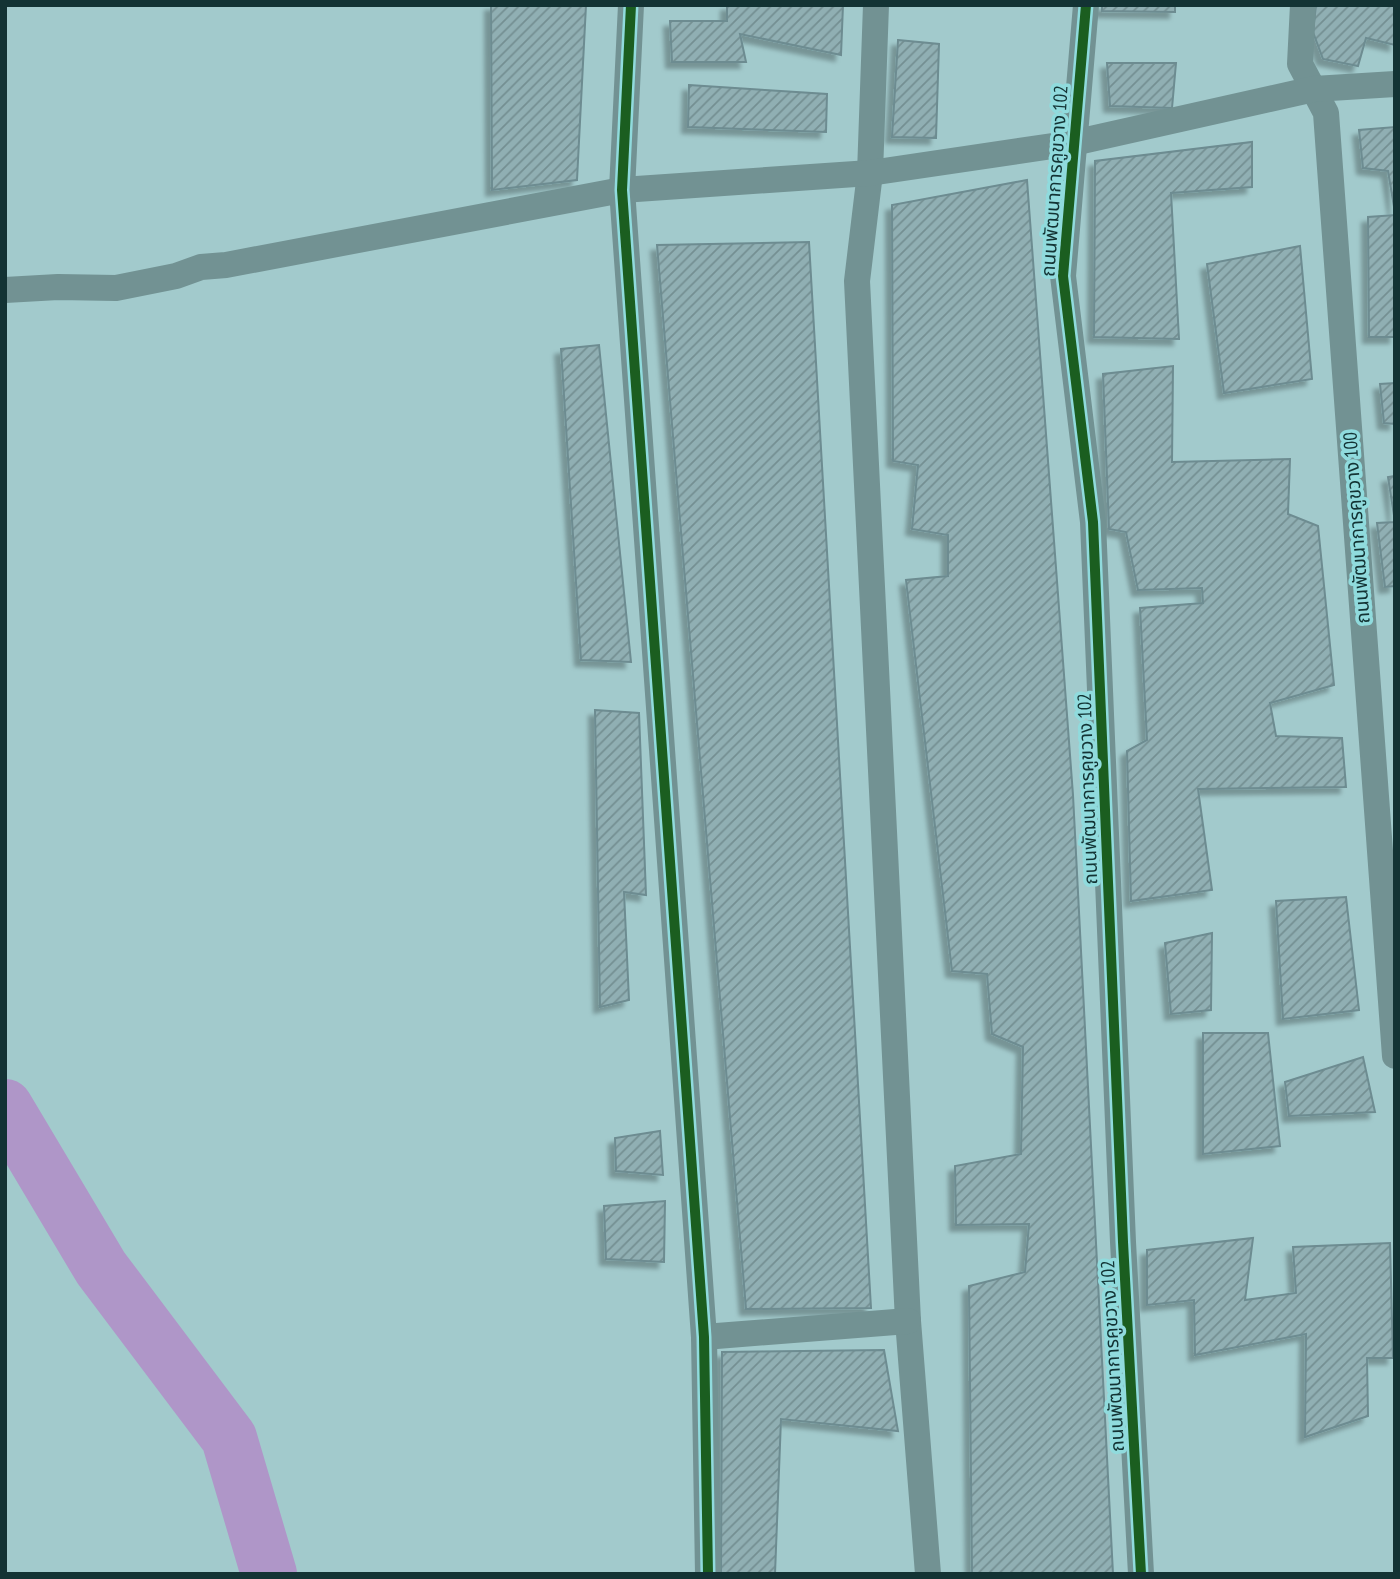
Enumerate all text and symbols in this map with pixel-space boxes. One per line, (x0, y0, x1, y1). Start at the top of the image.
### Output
street label: ถนนพัฒนาการคูขวาง 102 (1035, 84, 1074, 278)
street label: ถนนพัฒนาการคูขวาง 100 (1337, 431, 1376, 625)
street label: ถนนพัฒนาการคูขวาง 102 (1072, 693, 1103, 885)
street label: ถนนพัฒนาการคูขวาง 102 (1095, 1260, 1130, 1452)

